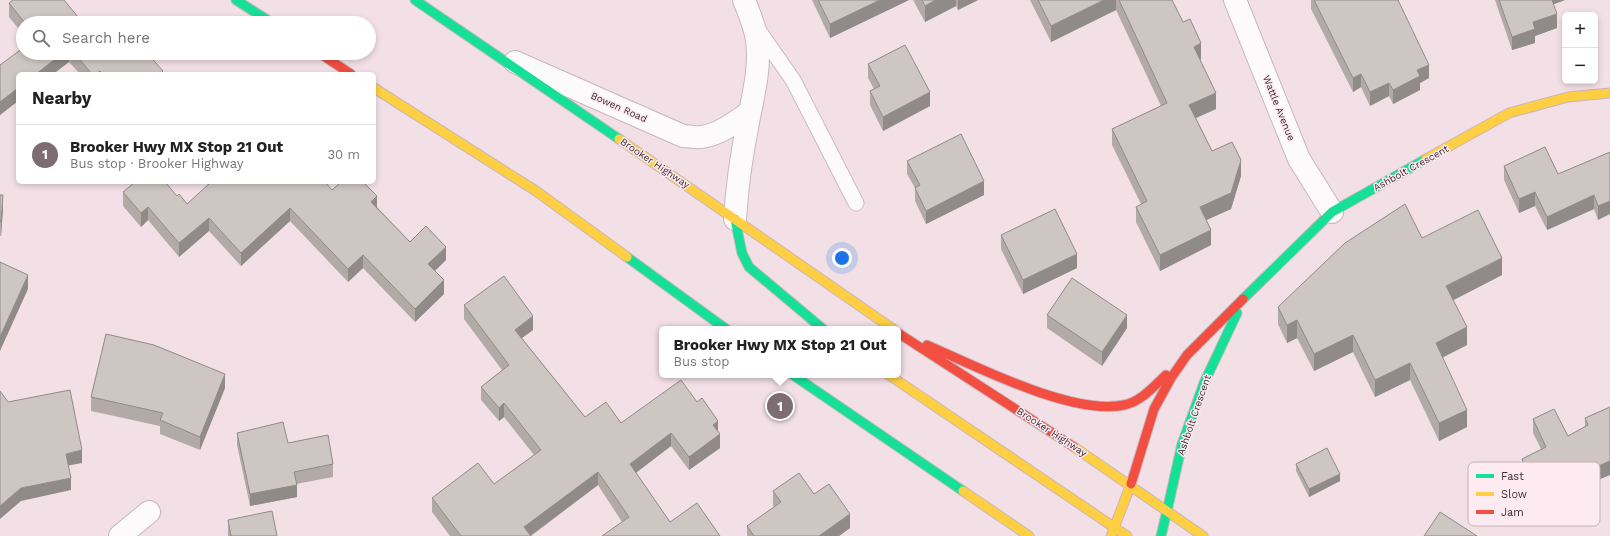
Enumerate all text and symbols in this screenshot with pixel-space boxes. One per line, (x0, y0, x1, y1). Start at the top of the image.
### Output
map controls (1562, 12, 1598, 84)
button: + (1562, 12, 1598, 48)
search box (16, 16, 376, 60)
icon: search (30, 27, 52, 49)
text: Search here (62, 29, 150, 47)
button: − (1562, 48, 1598, 84)
street label: Wattle Avenue (1261, 74, 1297, 143)
text: Nearby (32, 88, 91, 108)
street label: Bowen Road (589, 90, 649, 124)
street label: Brooker Highway (618, 136, 692, 191)
text: Brooker Hwy MX Stop 21 Out (70, 138, 283, 156)
street label: Ashbolt Crescent (1371, 142, 1451, 193)
text: 1 (42, 147, 48, 162)
text: 30 m (328, 147, 360, 162)
text: Bus stop · Brooker Highway (70, 156, 243, 171)
your location (832, 248, 852, 268)
popup (659, 326, 901, 378)
text: Brooker Hwy MX Stop 21 Out (673, 336, 887, 354)
text: Bus stop (673, 354, 730, 369)
street label: Ashbolt Crescent (1175, 373, 1213, 457)
pin: 1 (767, 391, 793, 421)
street label: Brooker Highway (1015, 405, 1090, 459)
legend (1468, 462, 1600, 526)
text: Fast (1501, 470, 1524, 483)
text: Slow (1501, 488, 1527, 501)
text: Jam (1501, 506, 1524, 519)

